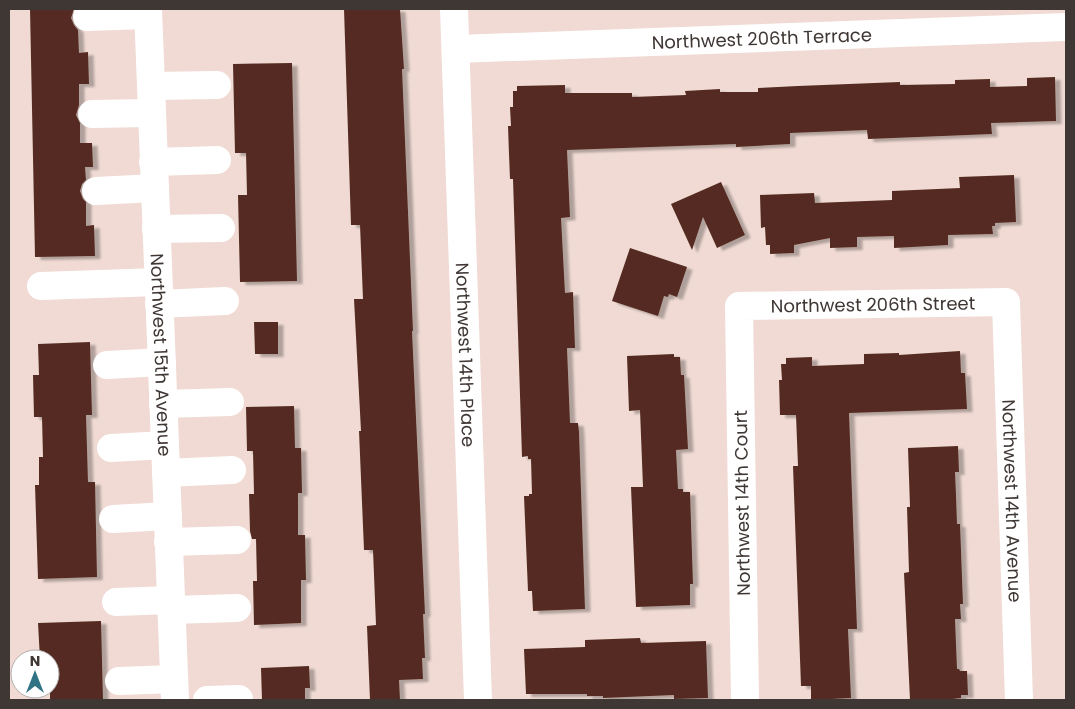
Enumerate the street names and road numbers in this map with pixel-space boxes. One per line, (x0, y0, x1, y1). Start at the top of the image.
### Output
street label: Northwest 206th Terrace (651, 22, 872, 54)
street label: Northwest 15th Avenue (145, 253, 178, 457)
street label: Northwest 14th Place (450, 262, 482, 448)
street label: Northwest 206th Street (771, 290, 975, 318)
street label: Northwest 14th Avenue (997, 399, 1028, 603)
street label: Northwest 14th Court (728, 410, 756, 596)

